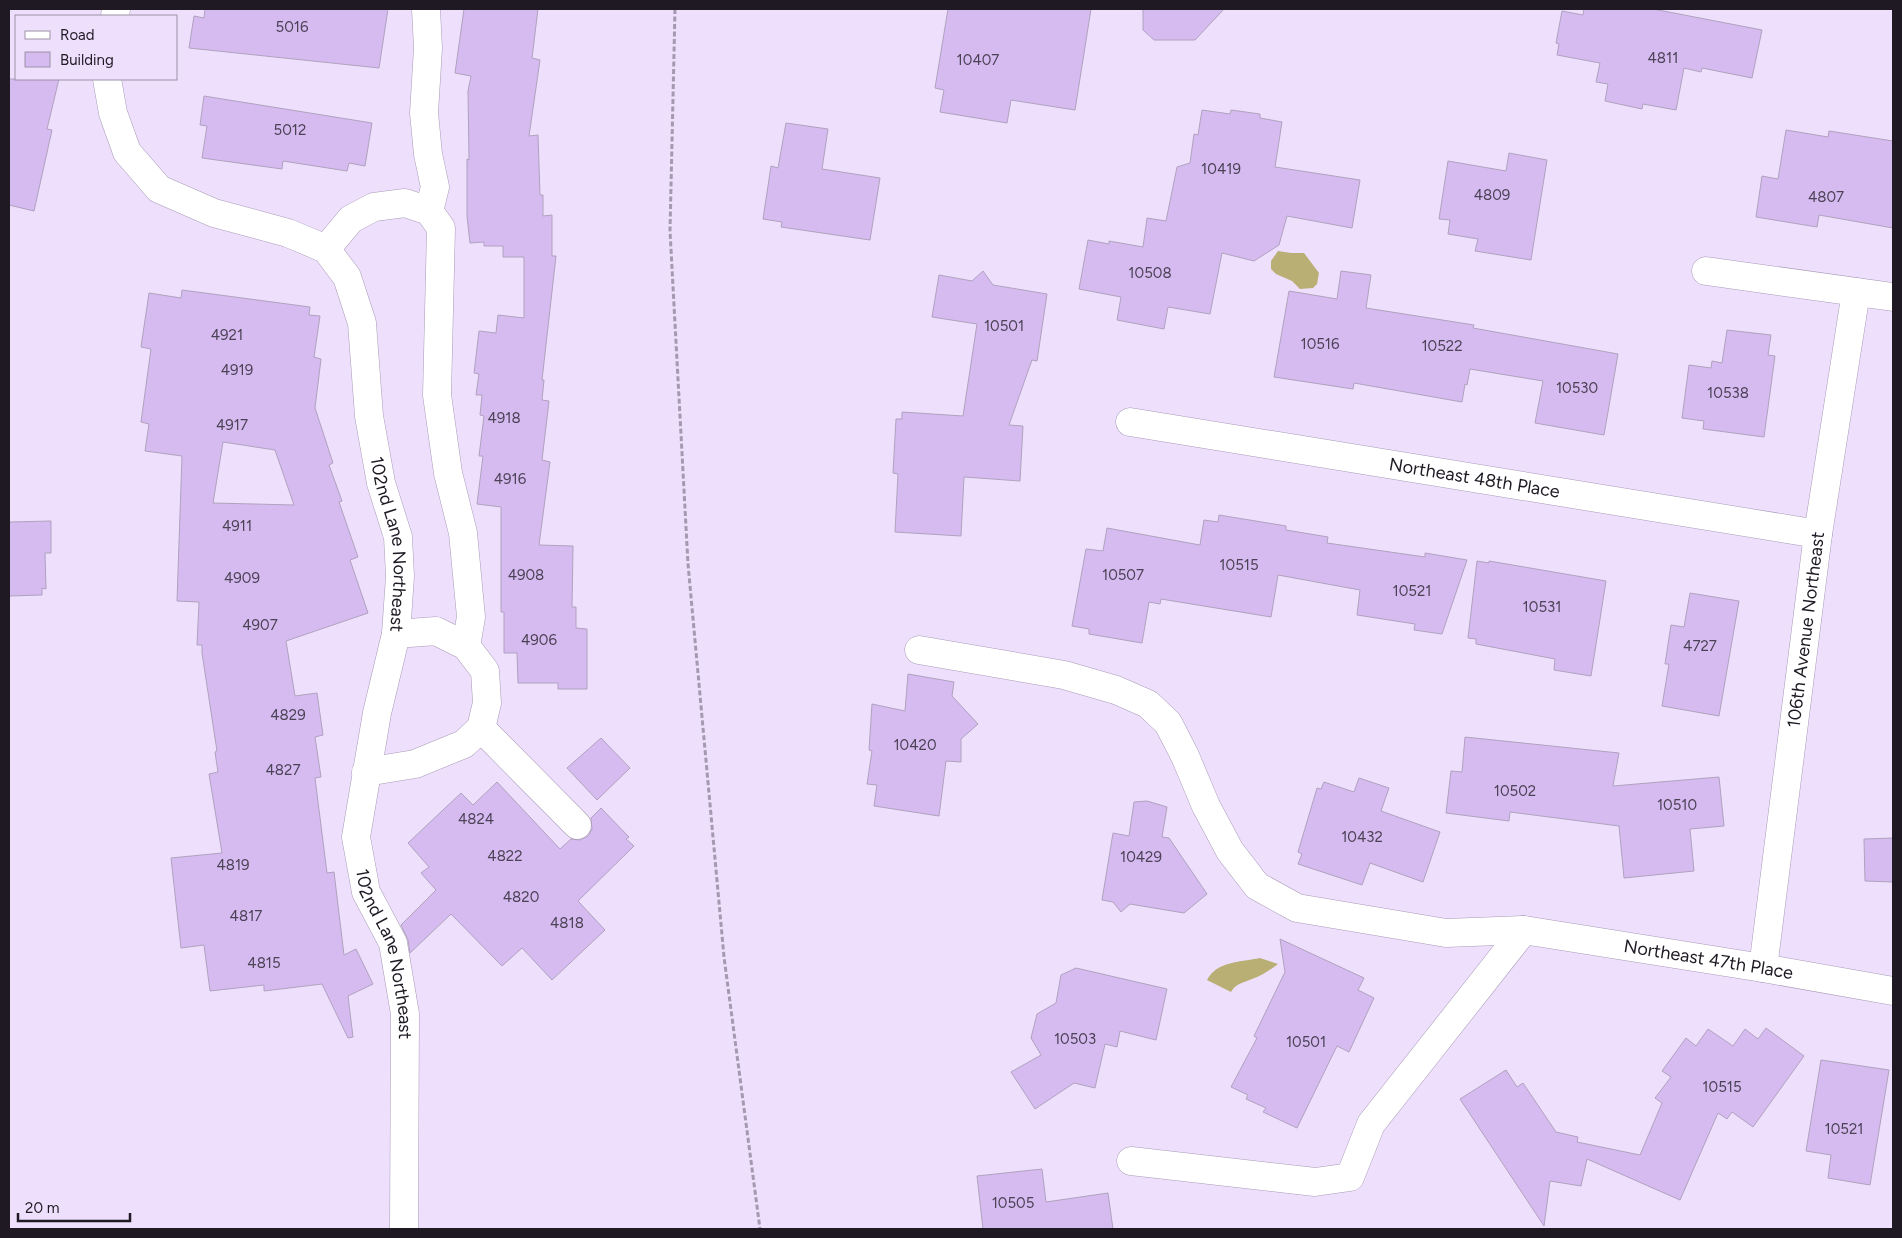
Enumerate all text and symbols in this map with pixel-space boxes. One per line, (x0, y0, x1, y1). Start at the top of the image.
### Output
legend (15, 15, 178, 80)
house number: 5016 (276, 18, 309, 36)
text: Road (60, 26, 95, 44)
house number: 4811 (1648, 49, 1678, 67)
text: Building (60, 51, 114, 69)
house number: 10407 (957, 51, 999, 69)
house number: 5012 (274, 121, 306, 139)
house number: 10419 (1201, 160, 1241, 178)
house number: 4809 (1474, 186, 1510, 204)
house number: 4807 (1808, 188, 1844, 206)
house number: 10508 (1128, 264, 1172, 282)
house number: 10501 (984, 317, 1024, 335)
house number: 4921 (211, 326, 243, 344)
house number: 10516 (1300, 335, 1340, 353)
house number: 10522 (1421, 337, 1463, 355)
house number: 4919 (221, 361, 253, 379)
house number: 10530 (1556, 379, 1598, 397)
house number: 10538 (1707, 384, 1749, 402)
house number: 4918 (487, 409, 521, 427)
house number: 4917 (216, 416, 248, 434)
street label: Northeast 48th Place (1387, 453, 1562, 503)
street label: 102nd Lane Northeast (365, 455, 411, 633)
house number: 4916 (494, 470, 527, 488)
house number: 4911 (222, 517, 252, 535)
street label: 106th Avenue Northeast (1783, 530, 1829, 729)
house number: 10515 (1219, 556, 1259, 574)
house number: 4908 (508, 566, 544, 584)
house number: 10507 (1102, 566, 1144, 584)
house number: 4909 (224, 569, 260, 587)
house number: 10521 (1392, 582, 1432, 600)
house number: 10531 (1523, 598, 1561, 616)
house number: 4907 (242, 616, 278, 634)
house number: 4906 (521, 631, 557, 649)
house number: 4727 (1683, 637, 1717, 655)
house number: 4829 (270, 706, 306, 724)
house number: 10420 (893, 736, 937, 754)
house number: 4827 (266, 761, 300, 779)
house number: 10502 (1494, 782, 1536, 800)
house number: 10510 (1657, 796, 1697, 814)
house number: 4824 (458, 810, 494, 828)
house number: 10432 (1341, 828, 1383, 846)
house number: 4822 (487, 847, 523, 865)
house number: 10429 (1120, 848, 1162, 866)
house number: 4819 (216, 856, 250, 874)
street label: 102nd Lane Northeast (351, 867, 416, 1040)
house number: 4820 (503, 888, 539, 906)
house number: 4817 (230, 907, 262, 925)
house number: 4818 (550, 914, 584, 932)
street label: Northeast 47th Place (1622, 935, 1795, 984)
house number: 4815 (247, 954, 281, 972)
house number: 10503 (1054, 1030, 1096, 1048)
house number: 10501 (1286, 1033, 1326, 1051)
house number: 10515 (1702, 1078, 1742, 1096)
house number: 10521 (1824, 1120, 1864, 1138)
scale bar (18, 1190, 130, 1222)
house number: 10505 (992, 1194, 1034, 1212)
text: 20 m (25, 1199, 59, 1217)

